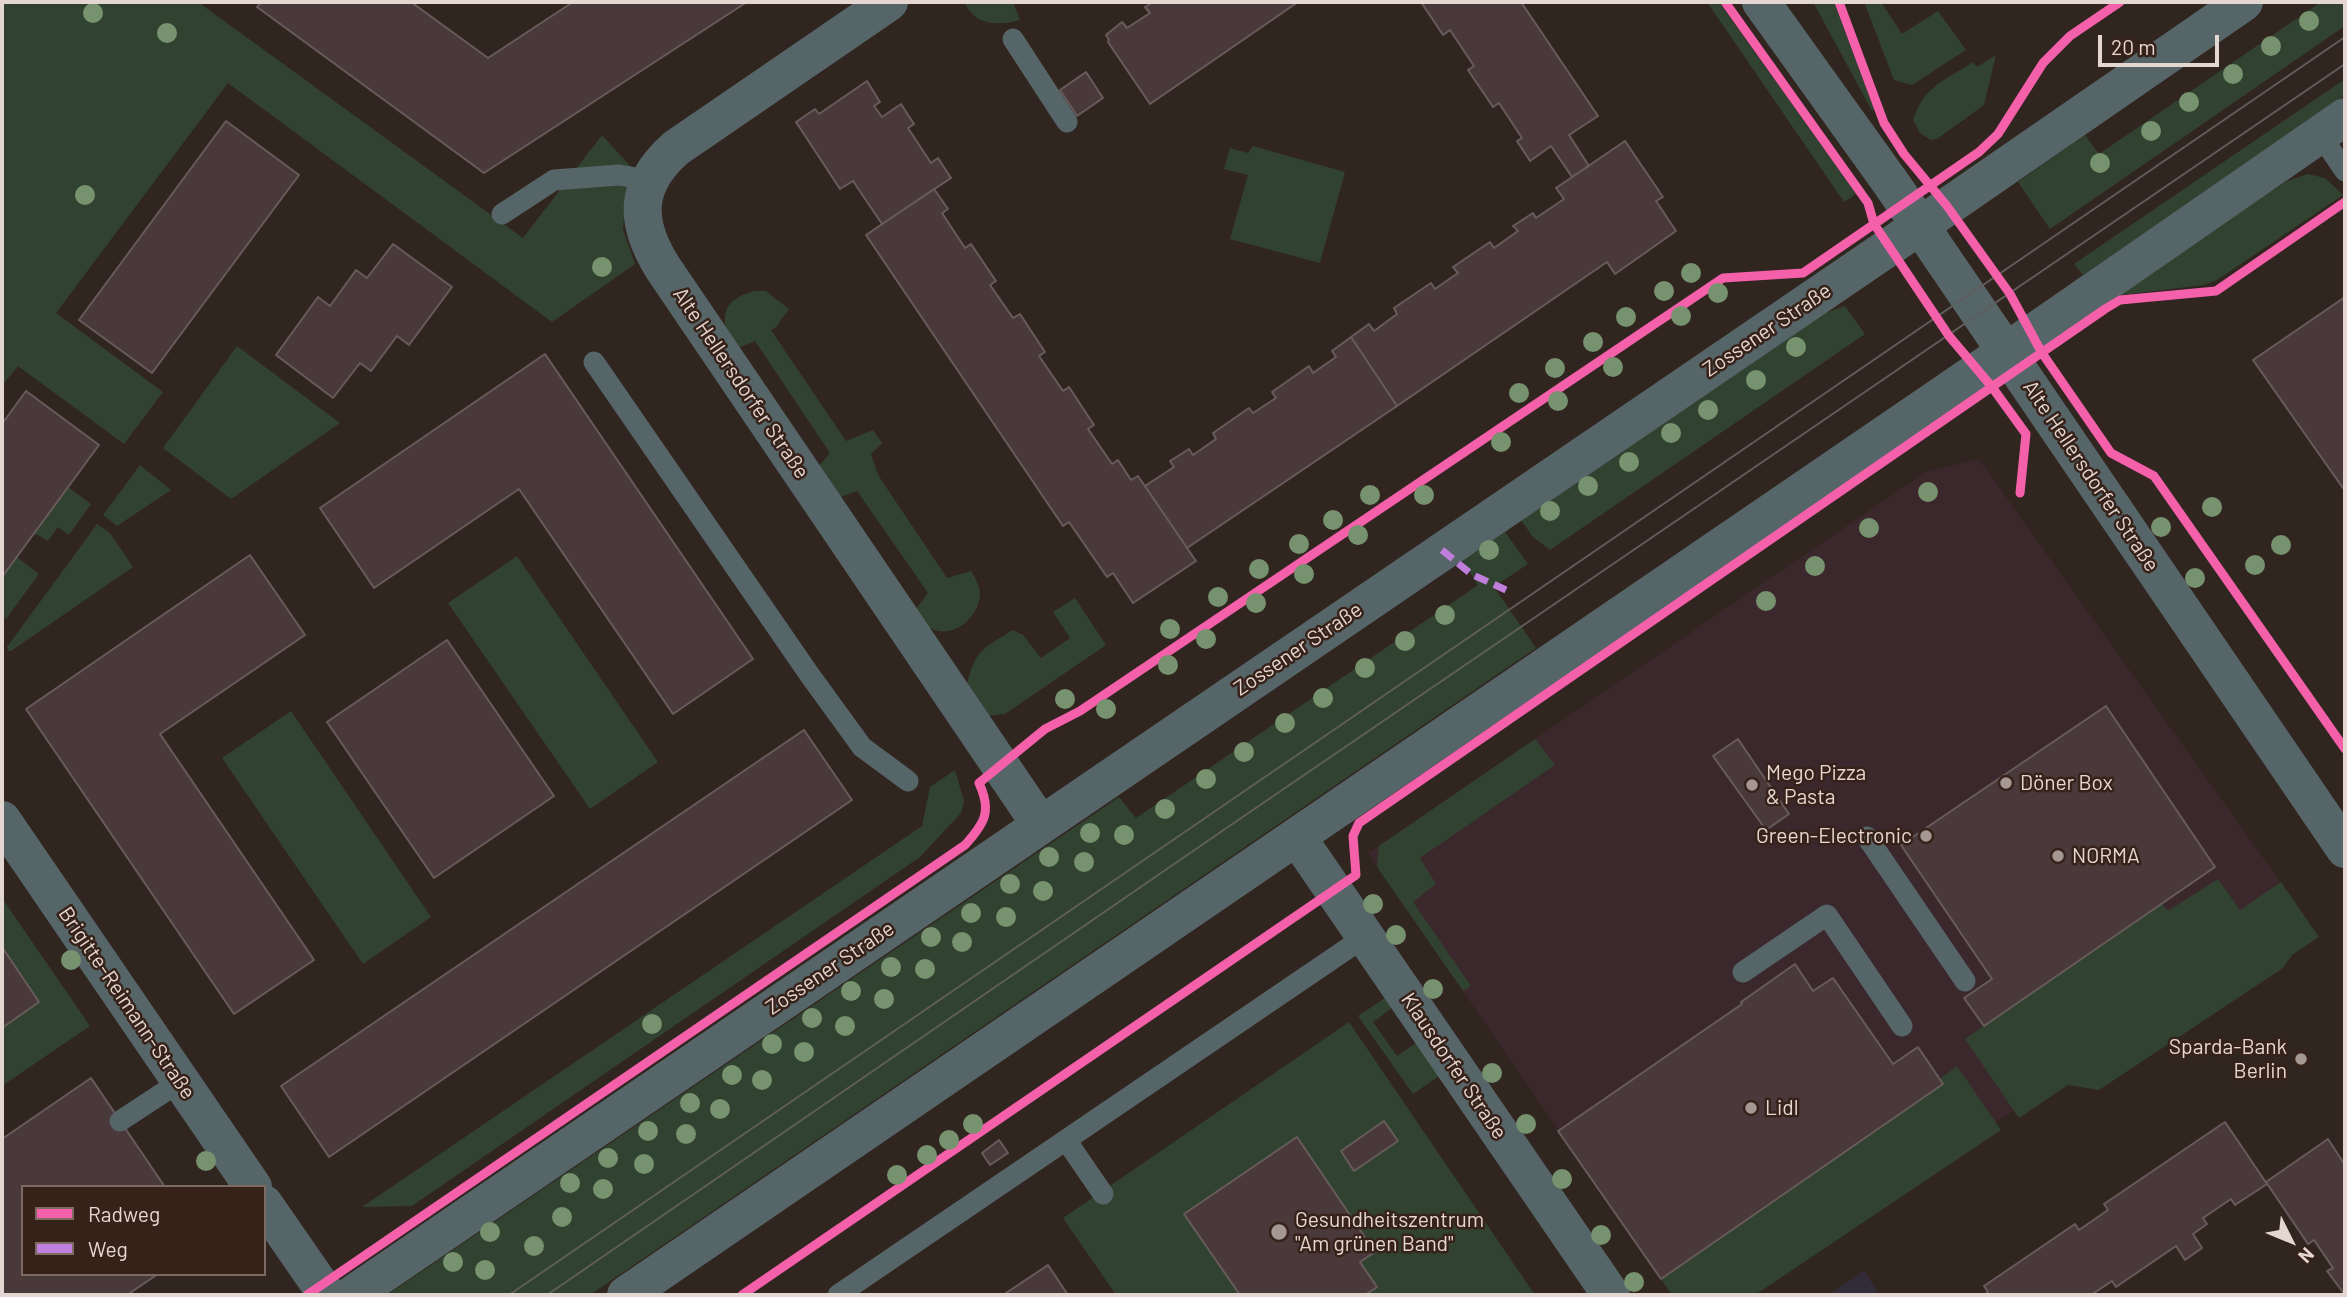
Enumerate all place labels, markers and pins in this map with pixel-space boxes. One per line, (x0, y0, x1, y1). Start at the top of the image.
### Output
place label: Mego Pizza & Pasta (1766, 760, 1866, 810)
place label: Döner Box (2020, 770, 2113, 796)
marker: Döner Box (1998, 775, 2014, 791)
marker: Mego Pizza & Pasta (1744, 777, 1760, 793)
place label: Green-Electronic (1756, 823, 1912, 849)
marker: Green-Electronic (1918, 828, 1934, 844)
place label: NORMA (2072, 843, 2140, 869)
marker: NORMA (2050, 848, 2066, 864)
place label: Sparda-Bank Berlin (2169, 1034, 2287, 1084)
marker: Sparda-Bank Berlin (2293, 1051, 2309, 1067)
place label: Lidl (1765, 1095, 1799, 1121)
marker: Lidl (1743, 1100, 1759, 1116)
place label: Gesundheitszentrum "Am grünen Band" (1295, 1207, 1484, 1257)
marker: Gesundheitszentrum "Am grünen Band" (1269, 1222, 1289, 1242)

